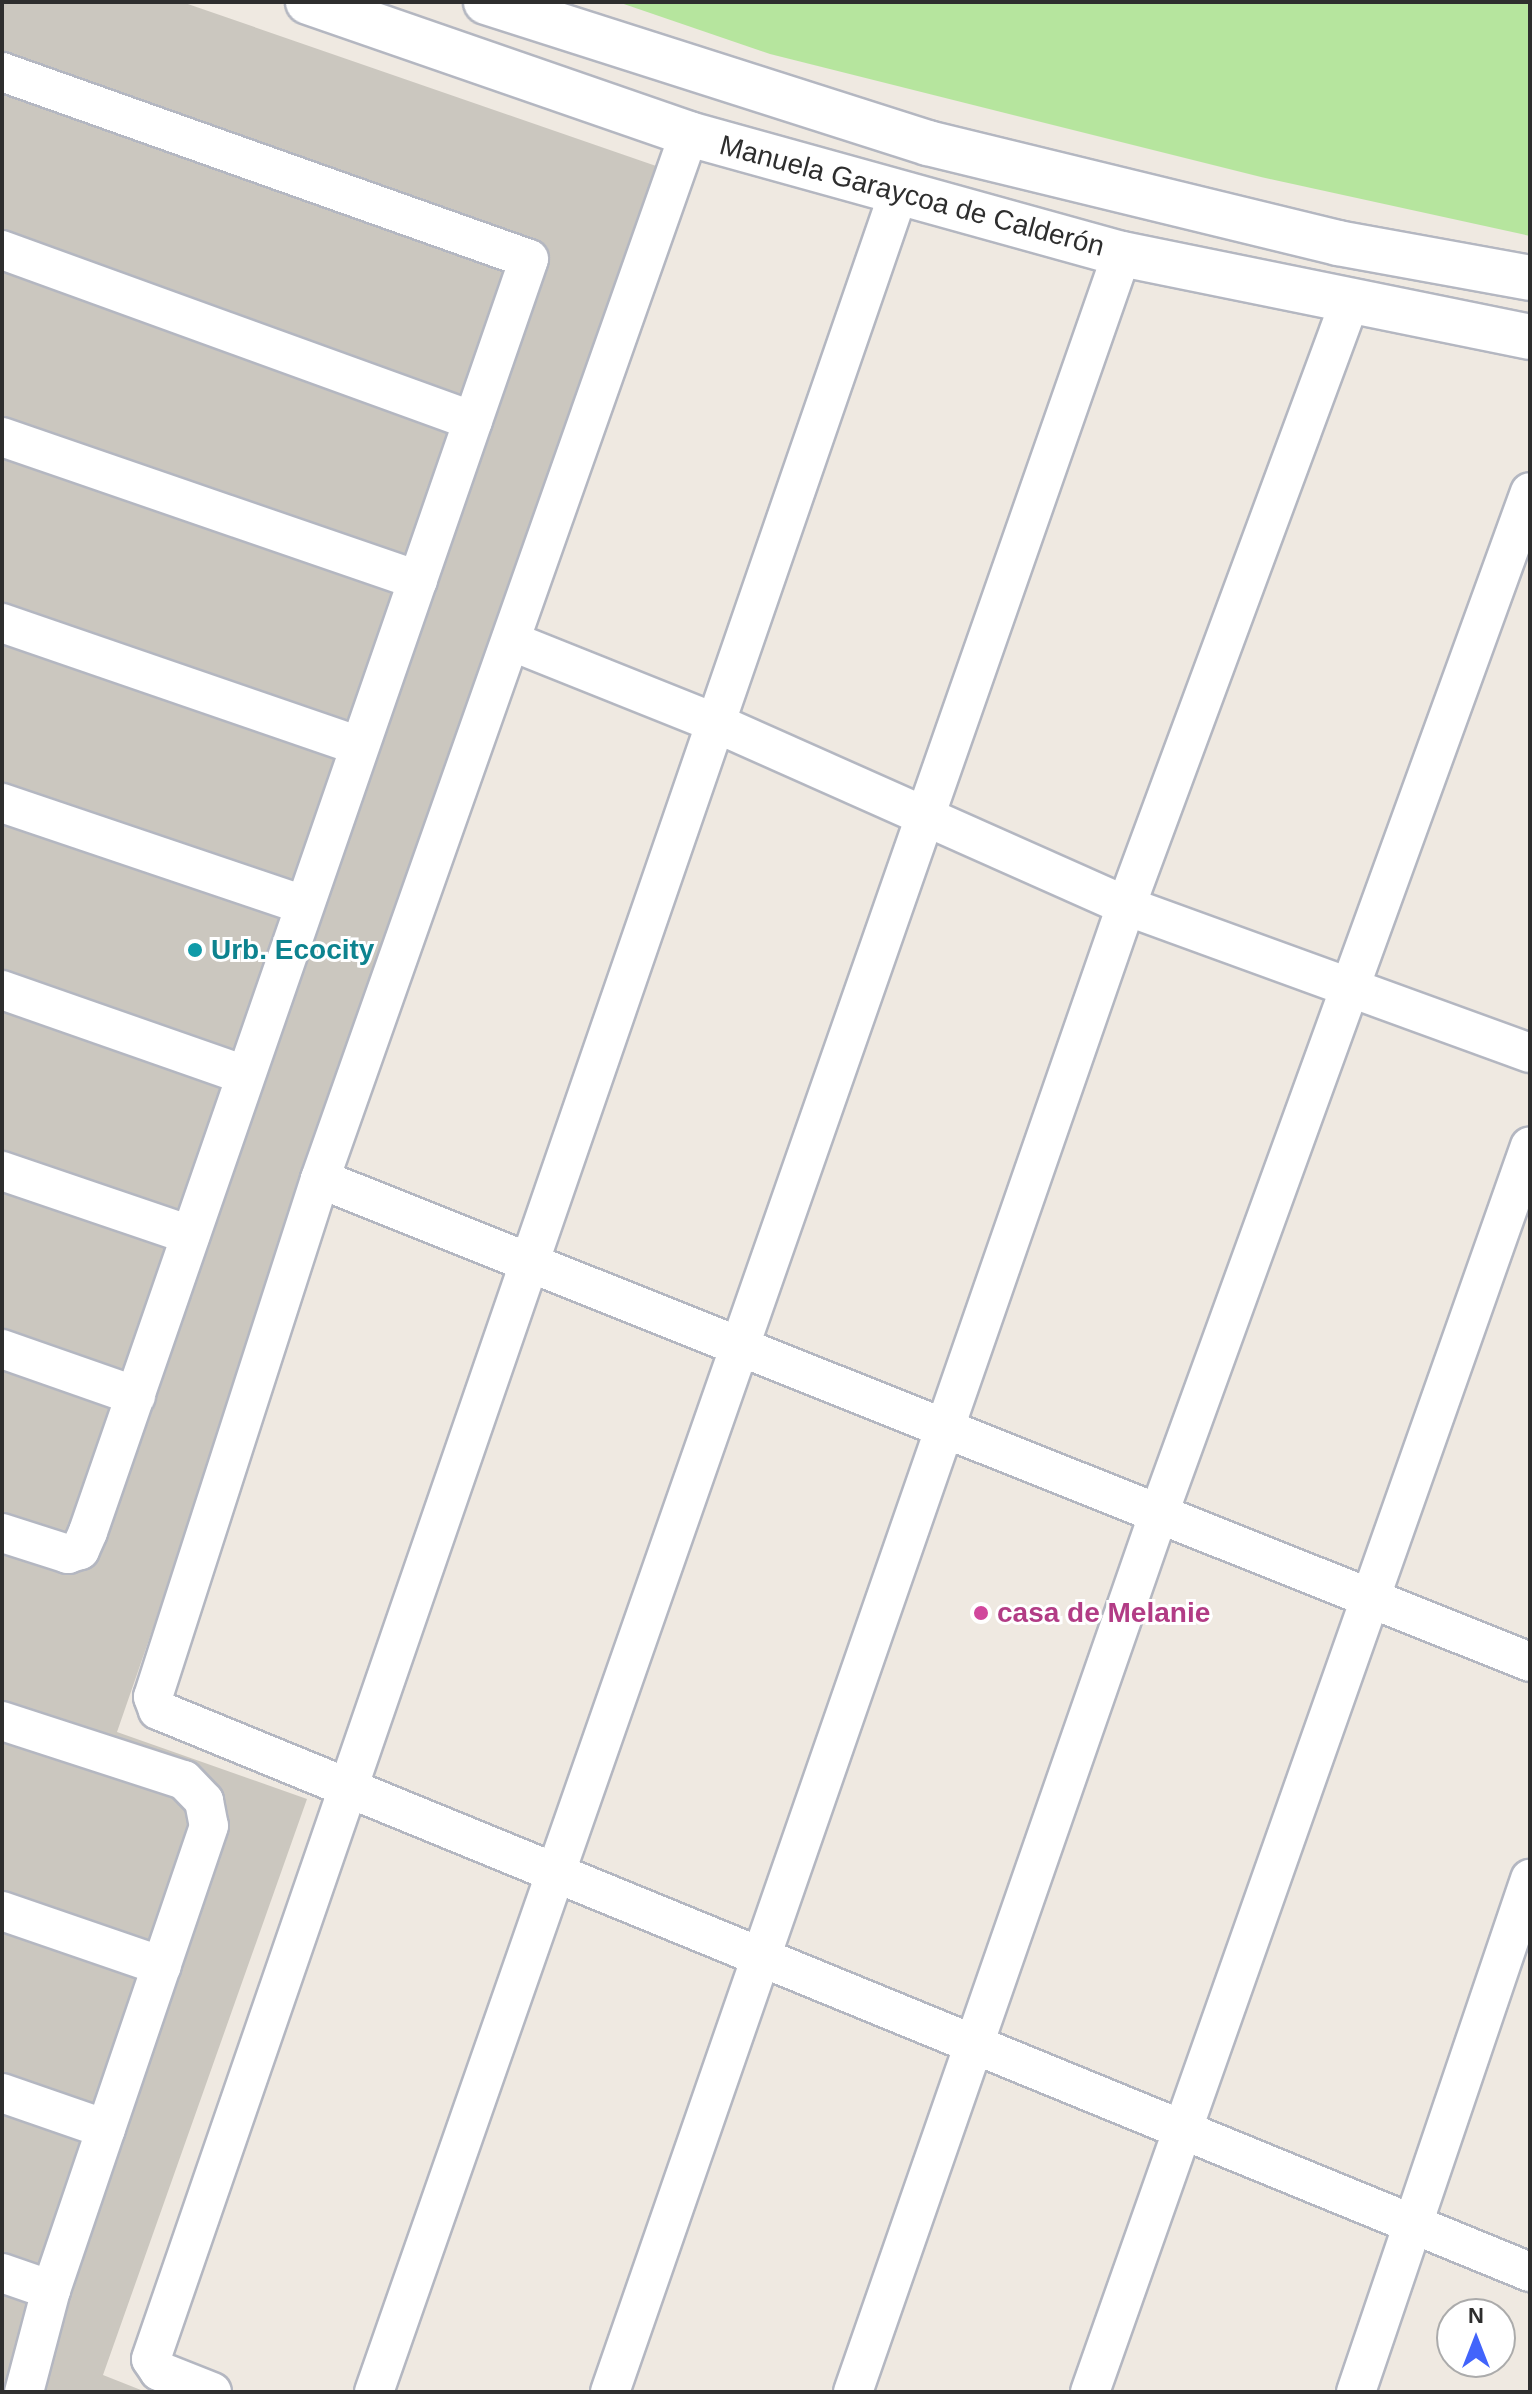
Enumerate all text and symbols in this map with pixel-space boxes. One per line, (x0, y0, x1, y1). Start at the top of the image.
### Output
street label: Manuela Garaycoa de Calderón (716, 128, 1108, 264)
place label: Urb. Ecocity (211, 933, 374, 967)
marker: Urb. Ecocity (186, 941, 204, 959)
place label: casa de Melanie (997, 1596, 1210, 1630)
marker: casa de Melanie (972, 1604, 990, 1622)
north arrow (1436, 2298, 1516, 2378)
text: N (1468, 2303, 1484, 2328)

